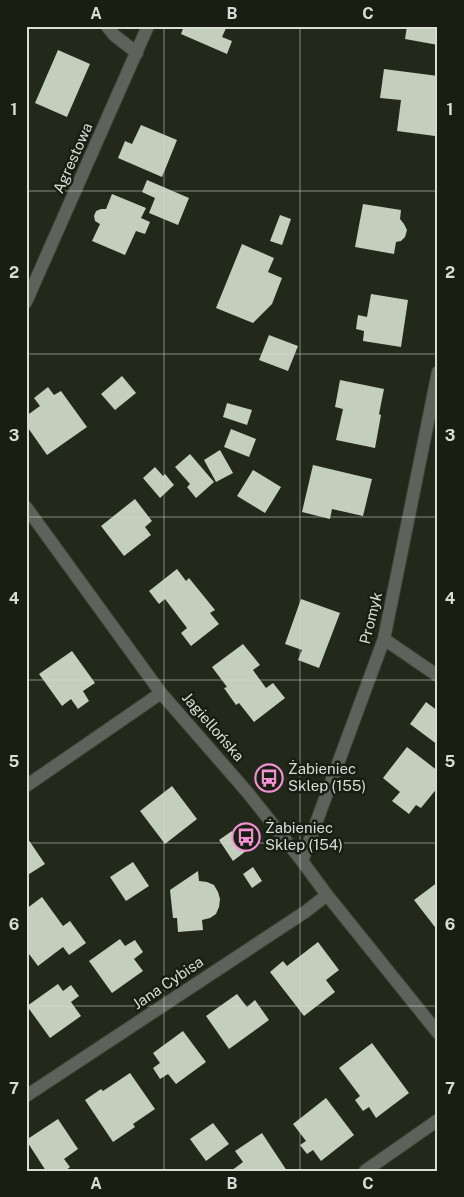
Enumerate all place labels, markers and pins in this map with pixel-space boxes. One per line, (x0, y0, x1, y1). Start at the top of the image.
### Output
place label: Żabieniec Sklep (155) (288, 759, 366, 794)
bus stop icon: Żabieniec Sklep (155) (254, 763, 284, 793)
place label: Żabieniec Sklep (154) (265, 818, 343, 853)
bus stop icon: Żabieniec Sklep (154) (231, 822, 261, 852)

